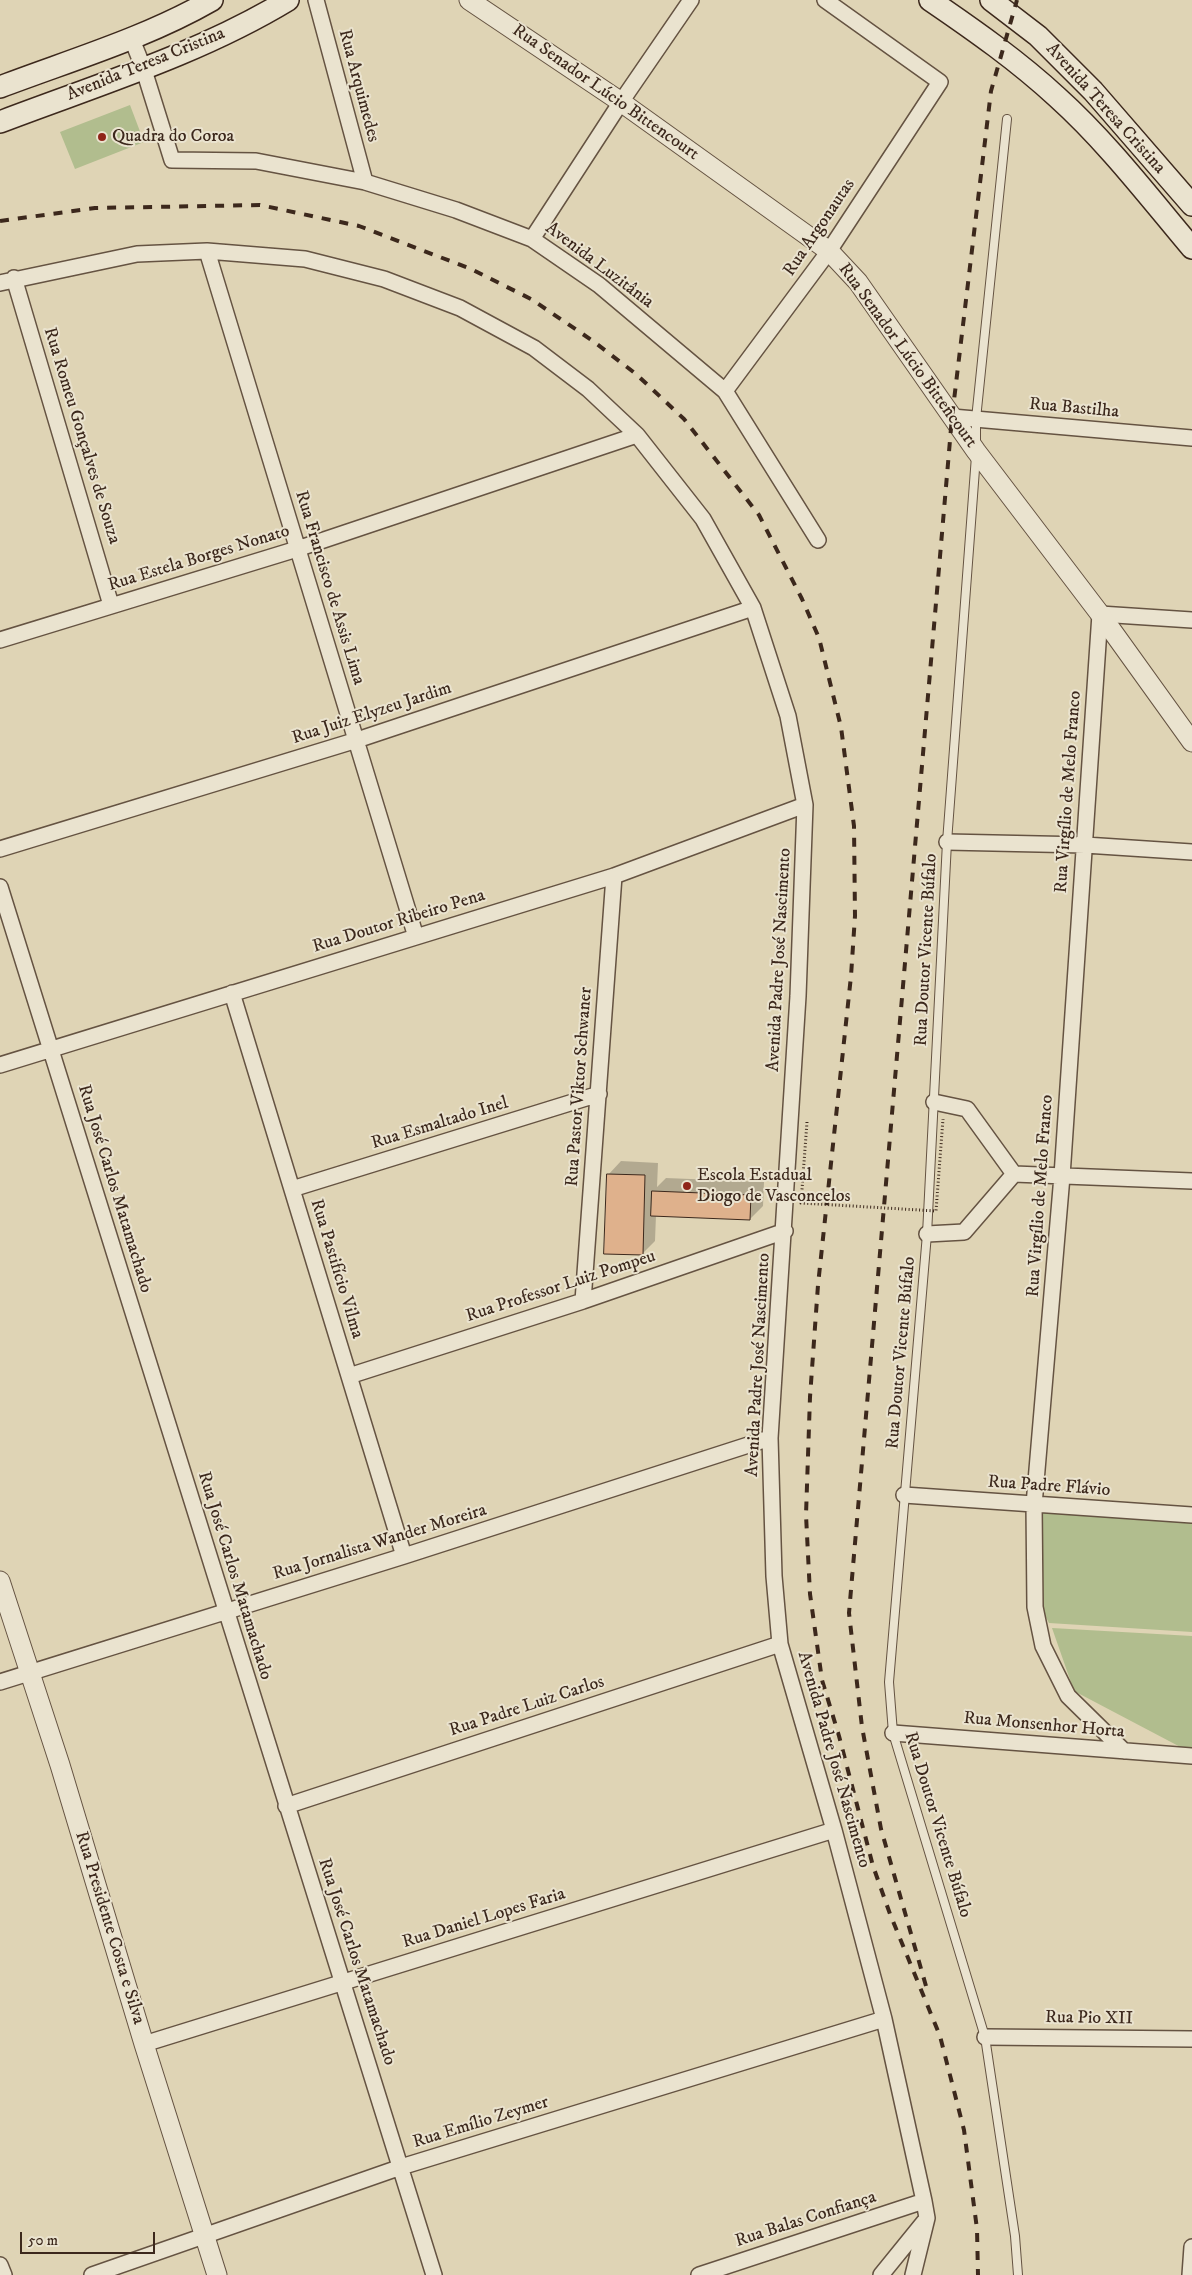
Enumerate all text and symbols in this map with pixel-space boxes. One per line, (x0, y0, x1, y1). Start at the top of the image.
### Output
street label: Rua Senador Lúcio Bittencourt (508, 20, 702, 166)
street label: Avenida Teresa Cristina (64, 23, 228, 107)
street label: Rua Arquimedes (333, 27, 383, 145)
street label: Avenida Teresa Cristina (1041, 39, 1169, 179)
place label: Quadra do Coroa (112, 126, 234, 148)
marker: Quadra do Coroa (96, 131, 108, 143)
street label: Rua Argonautas (779, 175, 861, 281)
street label: Avenida Luzitânia (541, 218, 657, 314)
street label: Rua Senador Lúcio Bittencourt (833, 259, 981, 453)
street label: Rua Romeu Gonçalves de Souza (38, 325, 124, 547)
street label: Rua Bastilha (1028, 394, 1120, 424)
street label: Rua Francisco de Assis Lima (289, 488, 369, 688)
street label: Rua Estela Borges Nonato (106, 521, 292, 597)
street label: Rua Juiz Elyzeu Jardim (289, 678, 455, 750)
street label: Rua Virgílio de Melo Franco (1051, 690, 1087, 894)
street label: Avenida Padre José Nascimento (763, 848, 797, 1072)
street label: Rua Doutor Vicente Búfalo (911, 853, 943, 1047)
street label: Rua Doutor Ribeiro Pena (310, 885, 488, 959)
street label: Rua Pastor Viktor Schwaner (562, 986, 598, 1188)
street label: Rua José Carlos Matamachado (72, 1082, 156, 1296)
street label: Rua Esmaltado Inel (369, 1093, 511, 1155)
street label: Rua Virgílio de Melo Franco (1023, 1094, 1059, 1298)
place label: Escola Estadual Diogo de Vasconcelos (697, 1165, 851, 1208)
marker: Escola Estadual Diogo de Vasconcelos (681, 1180, 693, 1192)
street label: Rua Pastifício Vilma (305, 1197, 367, 1341)
street label: Rua Professor Luiz Pompeu (464, 1246, 658, 1328)
street label: Avenida Padre José Nascimento (742, 1253, 776, 1477)
street label: Rua Doutor Vicente Búfalo (883, 1256, 921, 1450)
street label: Rua José Carlos Matamachado (192, 1469, 276, 1683)
street label: Rua Padre Flávio (987, 1472, 1111, 1502)
street label: Rua Jornalista Wander Moreira (271, 1500, 489, 1586)
street label: Avenida Padre José Nascimento (792, 1649, 874, 1871)
street label: Rua Padre Luiz Carlos (447, 1672, 607, 1742)
street label: Rua Monsenhor Horta (963, 1708, 1125, 1744)
street label: Rua Doutor Vicente Búfalo (898, 1730, 976, 1920)
street label: Rua Presidente Costa e Silva (69, 1829, 149, 2027)
street label: Rua José Carlos Matamachado (312, 1856, 400, 2068)
street label: Rua Daniel Lopes Faria (400, 1884, 568, 1954)
street label: Rua Pio XII (1045, 2007, 1133, 2031)
street label: Rua Emílio Zeymer (410, 2092, 552, 2154)
street label: Rua Balas Confiança (733, 2187, 879, 2253)
scale bar (22, 2222, 158, 2254)
text: 50 m (28, 2231, 58, 2250)

